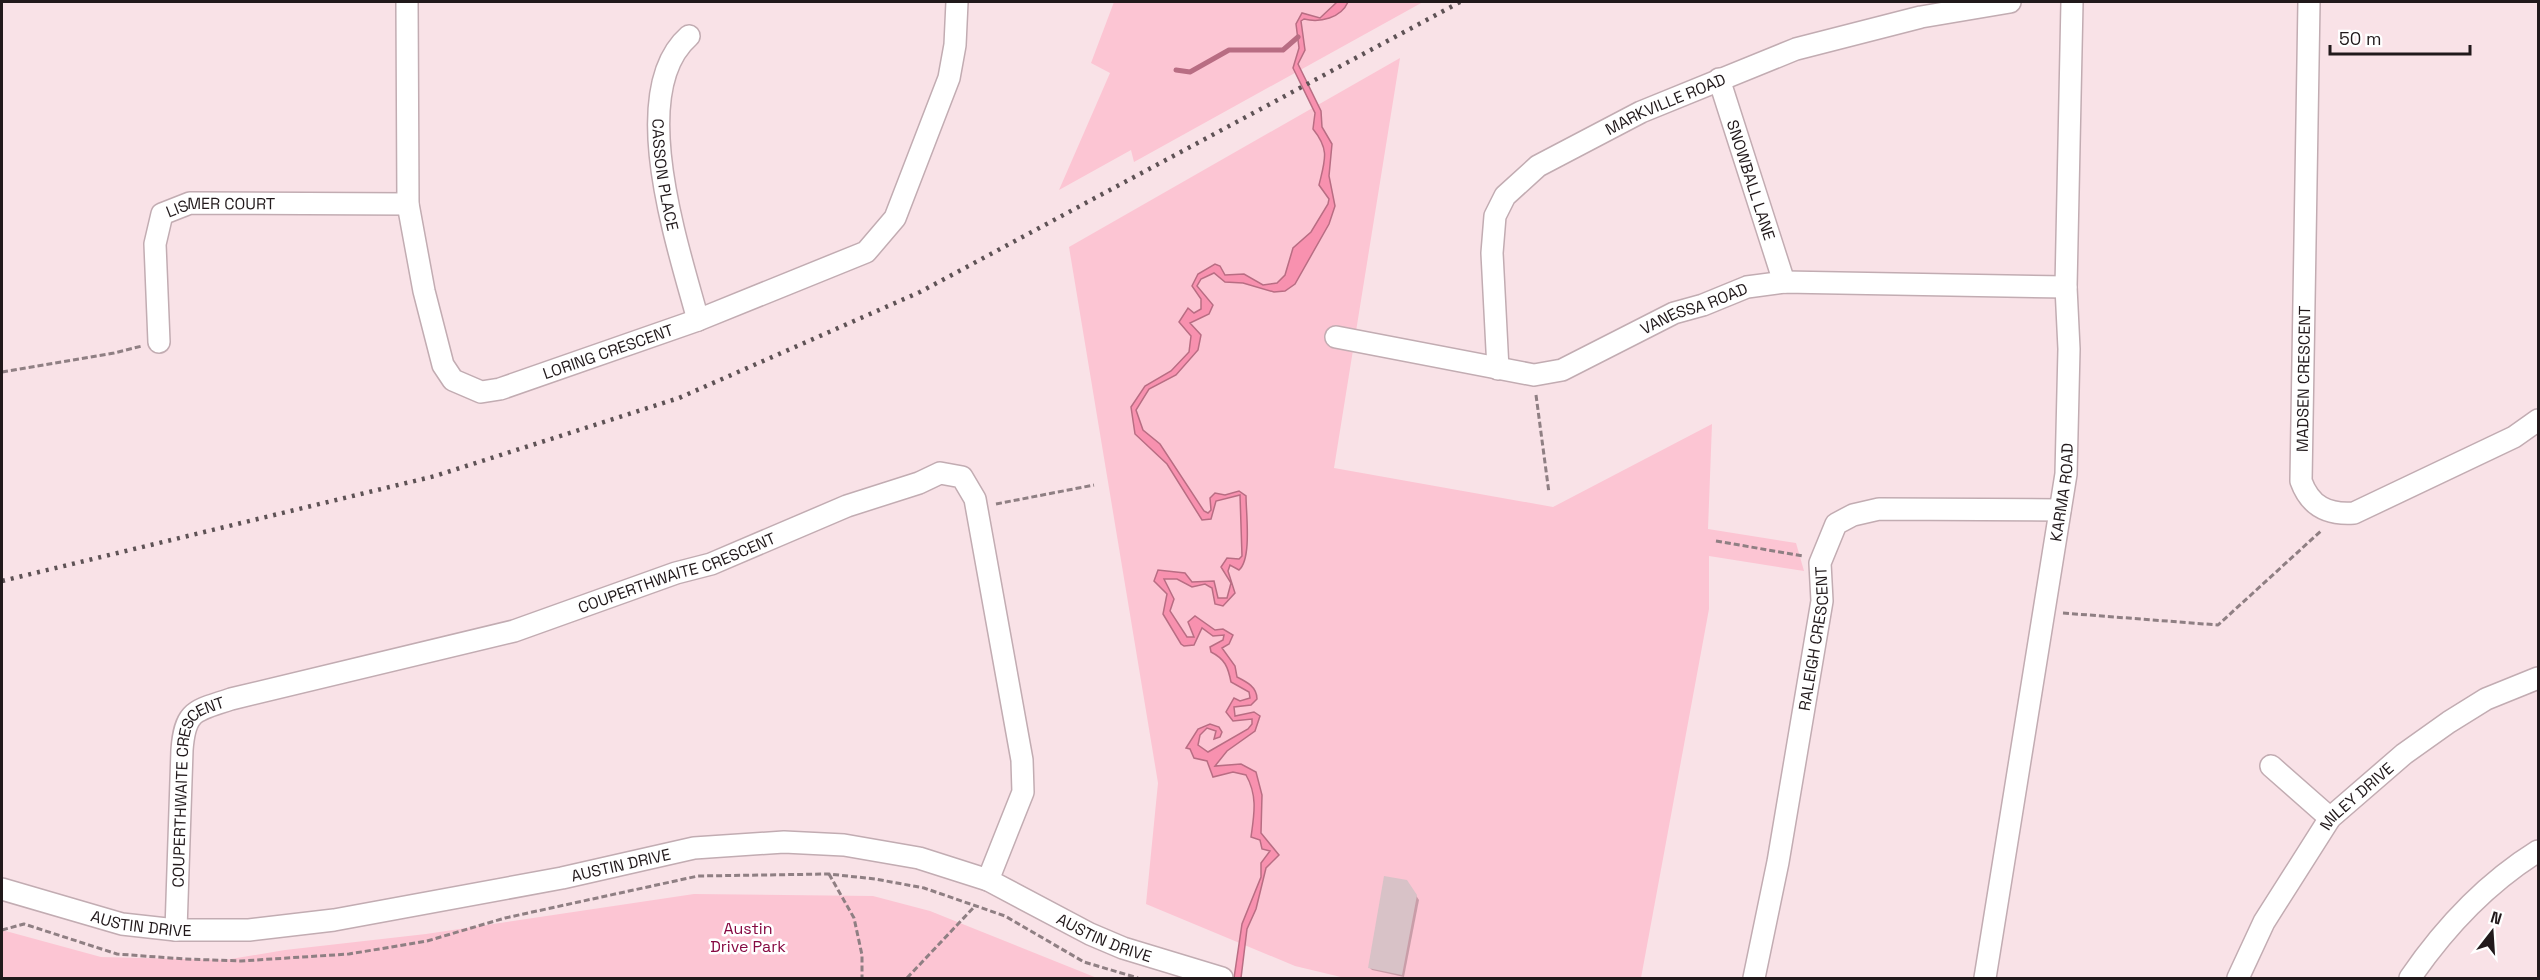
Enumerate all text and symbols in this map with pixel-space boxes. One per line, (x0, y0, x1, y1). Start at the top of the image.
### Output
scale bar (2330, 18, 2470, 56)
text: 50 m (2339, 27, 2381, 50)
street label: MARKVILLE ROAD (1602, 69, 1729, 140)
street label: SNOWBALL LANE (1722, 117, 1780, 243)
street label: CASSON PLACE (648, 119, 683, 233)
street label: LISMER COURT (163, 193, 275, 222)
street label: VANESSA ROAD (1637, 278, 1751, 339)
street label: MADSEN CRESCENT (2292, 306, 2315, 452)
street label: LORING CRESCENT (540, 319, 676, 384)
street label: KARMA ROAD (2045, 443, 2078, 543)
street label: COUPERTHWAITE CRESCENT (575, 528, 779, 618)
street label: RALEIGH CRESCENT (1794, 566, 1833, 712)
street label: COUPERTHWAITE CRESCENT (167, 692, 227, 888)
street label: MILEY DRIVE (2315, 758, 2398, 834)
street label: AUSTIN DRIVE (569, 844, 673, 887)
north arrow (2462, 902, 2522, 962)
street label: AUSTIN DRIVE (88, 906, 191, 941)
text: N (2488, 907, 2504, 930)
street label: AUSTIN DRIVE (1053, 908, 1154, 967)
park label: Austin Drive Park (710, 918, 786, 957)

